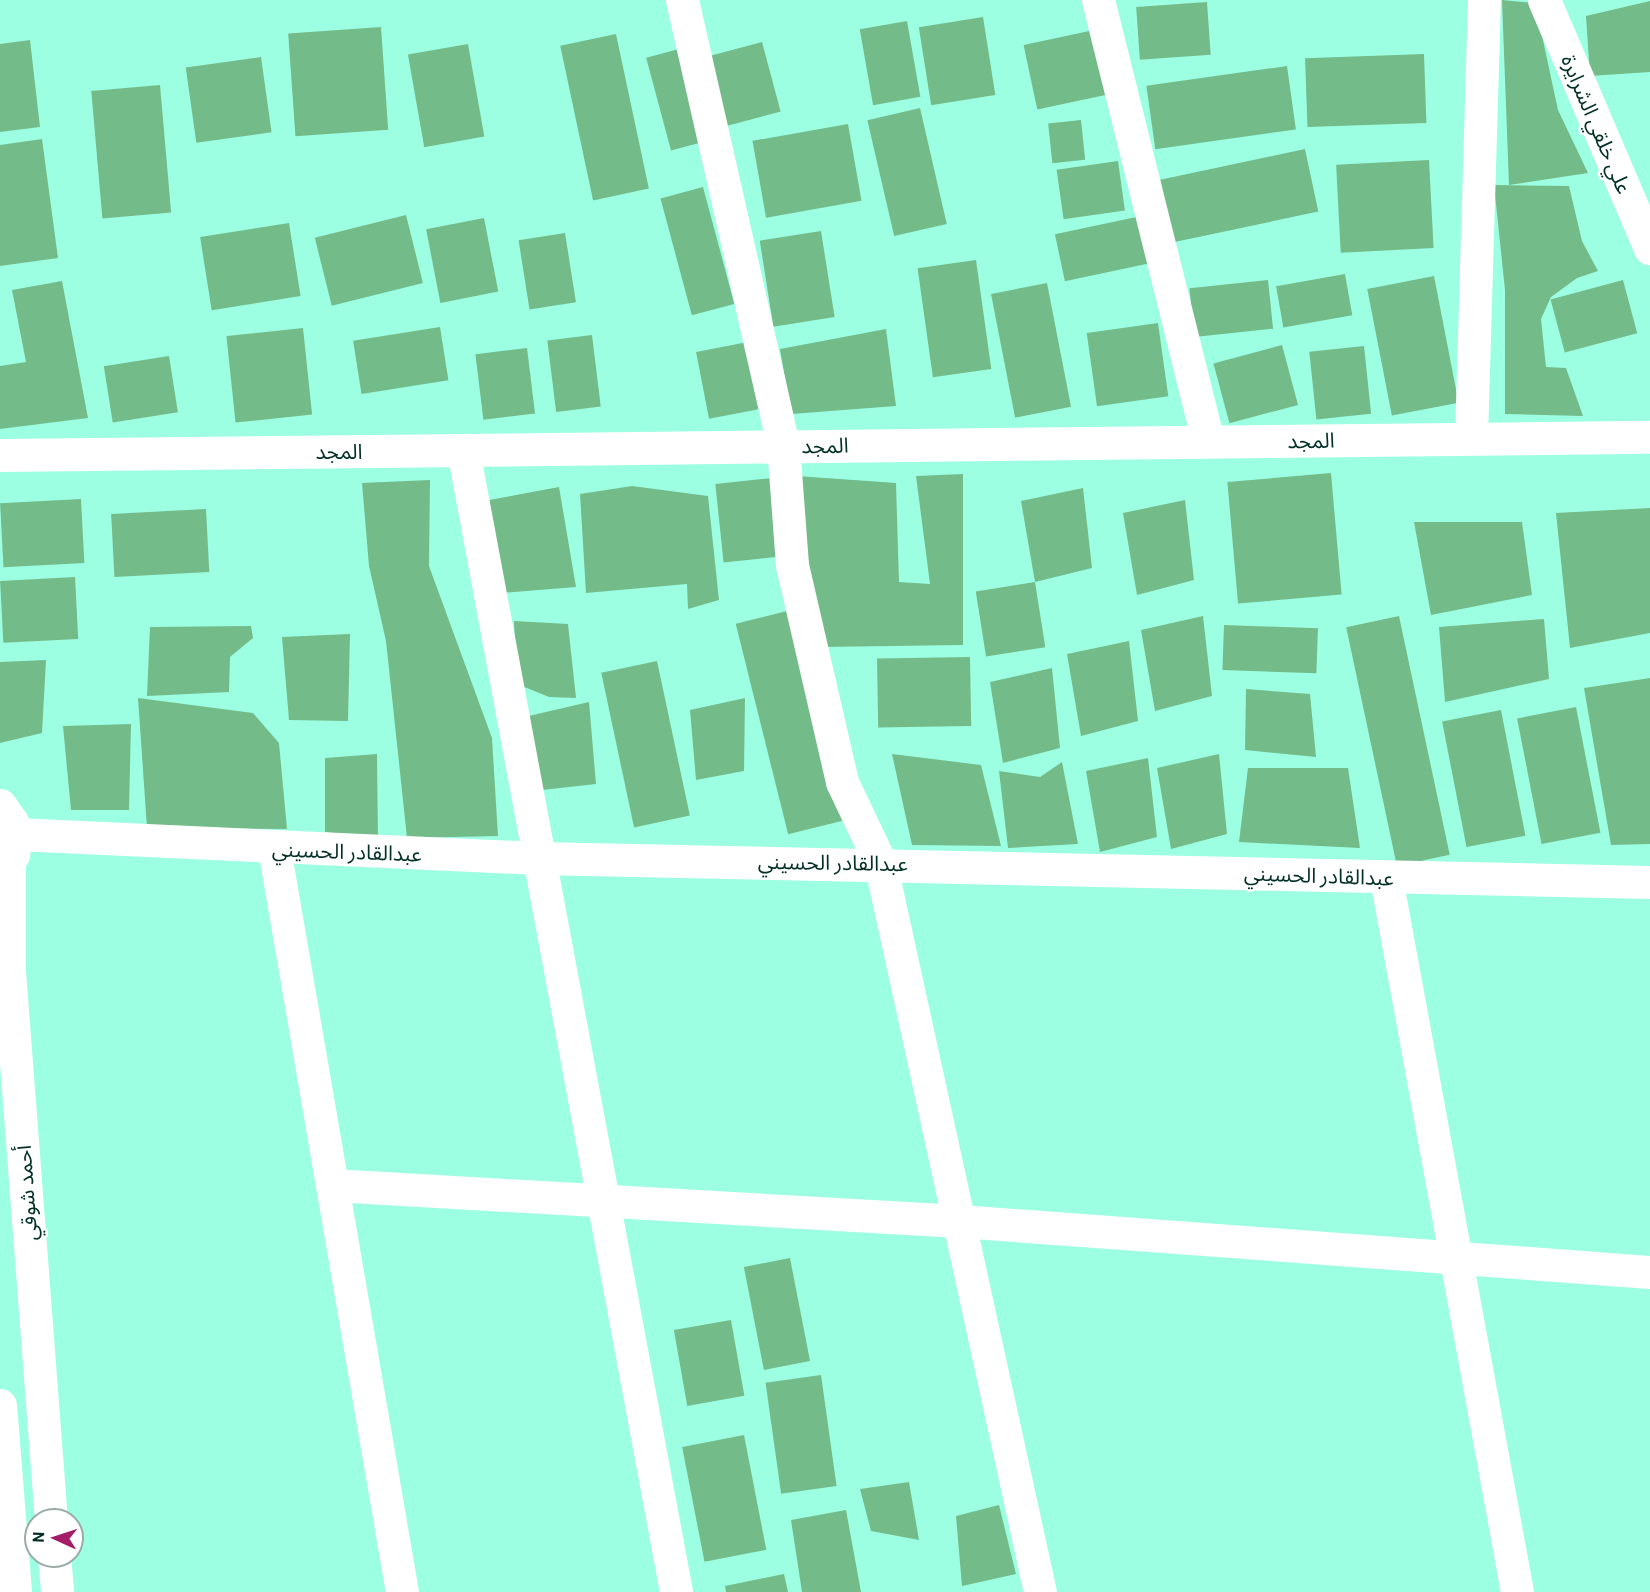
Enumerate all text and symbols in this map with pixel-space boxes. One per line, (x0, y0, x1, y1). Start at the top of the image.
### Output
street label: علي خلقي الشرايرة (1556, 51, 1638, 197)
street label: المجد (1287, 427, 1335, 453)
street label: المجد (801, 432, 849, 458)
street label: المجد (315, 438, 363, 464)
street label: عبدالقادر الحسيني (272, 836, 422, 866)
street label: عبدالقادر الحسيني (758, 848, 908, 876)
street label: عبدالقادر الحسيني (1244, 860, 1394, 890)
street label: أحمد شوقي (10, 1144, 42, 1242)
north arrow (24, 1508, 84, 1568)
text: N (28, 1531, 47, 1543)

